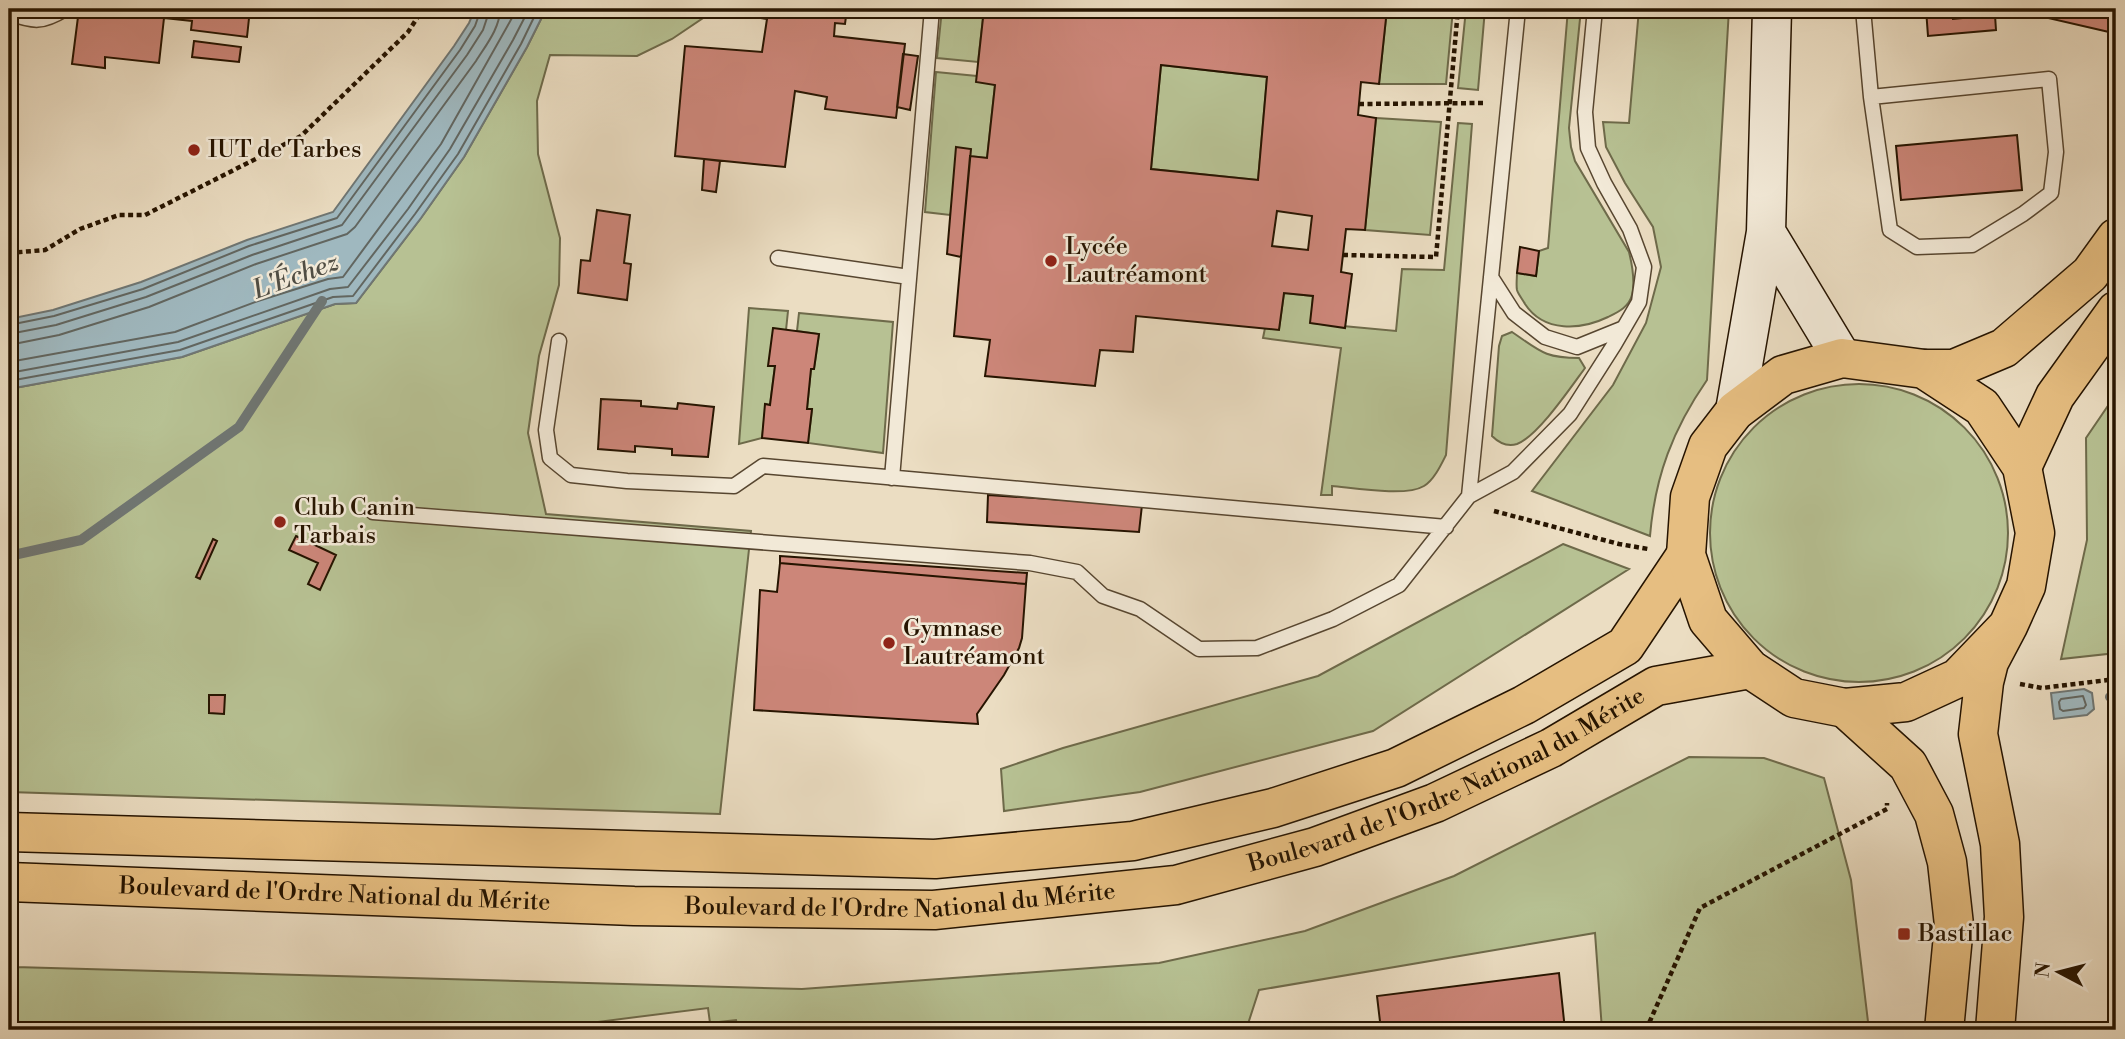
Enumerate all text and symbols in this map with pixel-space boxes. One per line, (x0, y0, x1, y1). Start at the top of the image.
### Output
place label: IUT de Tarbes (208, 135, 361, 165)
marker: IUT de Tarbes (186, 142, 202, 158)
place label: Lycée Lautréamont (1065, 232, 1207, 290)
water label: L'Échez (247, 244, 343, 307)
marker: Lycée Lautréamont (1043, 253, 1059, 269)
place label: Club Canin Tarbais (294, 493, 415, 551)
marker: Club Canin Tarbais (272, 514, 288, 530)
place label: Gymnase Lautréamont (903, 614, 1045, 672)
marker: Gymnase Lautréamont (881, 635, 897, 651)
street label: Boulevard de l'Ordre National du Mérite (1244, 681, 1651, 880)
street label: Boulevard de l'Ordre National du Mérite (117, 871, 551, 918)
street label: Boulevard de l'Ordre National du Mérite (683, 876, 1117, 925)
place label: Bastillac (1917, 919, 2013, 949)
marker: Bastillac (1896, 926, 1912, 942)
north arrow (2024, 937, 2094, 1007)
text: N (2030, 961, 2056, 979)

